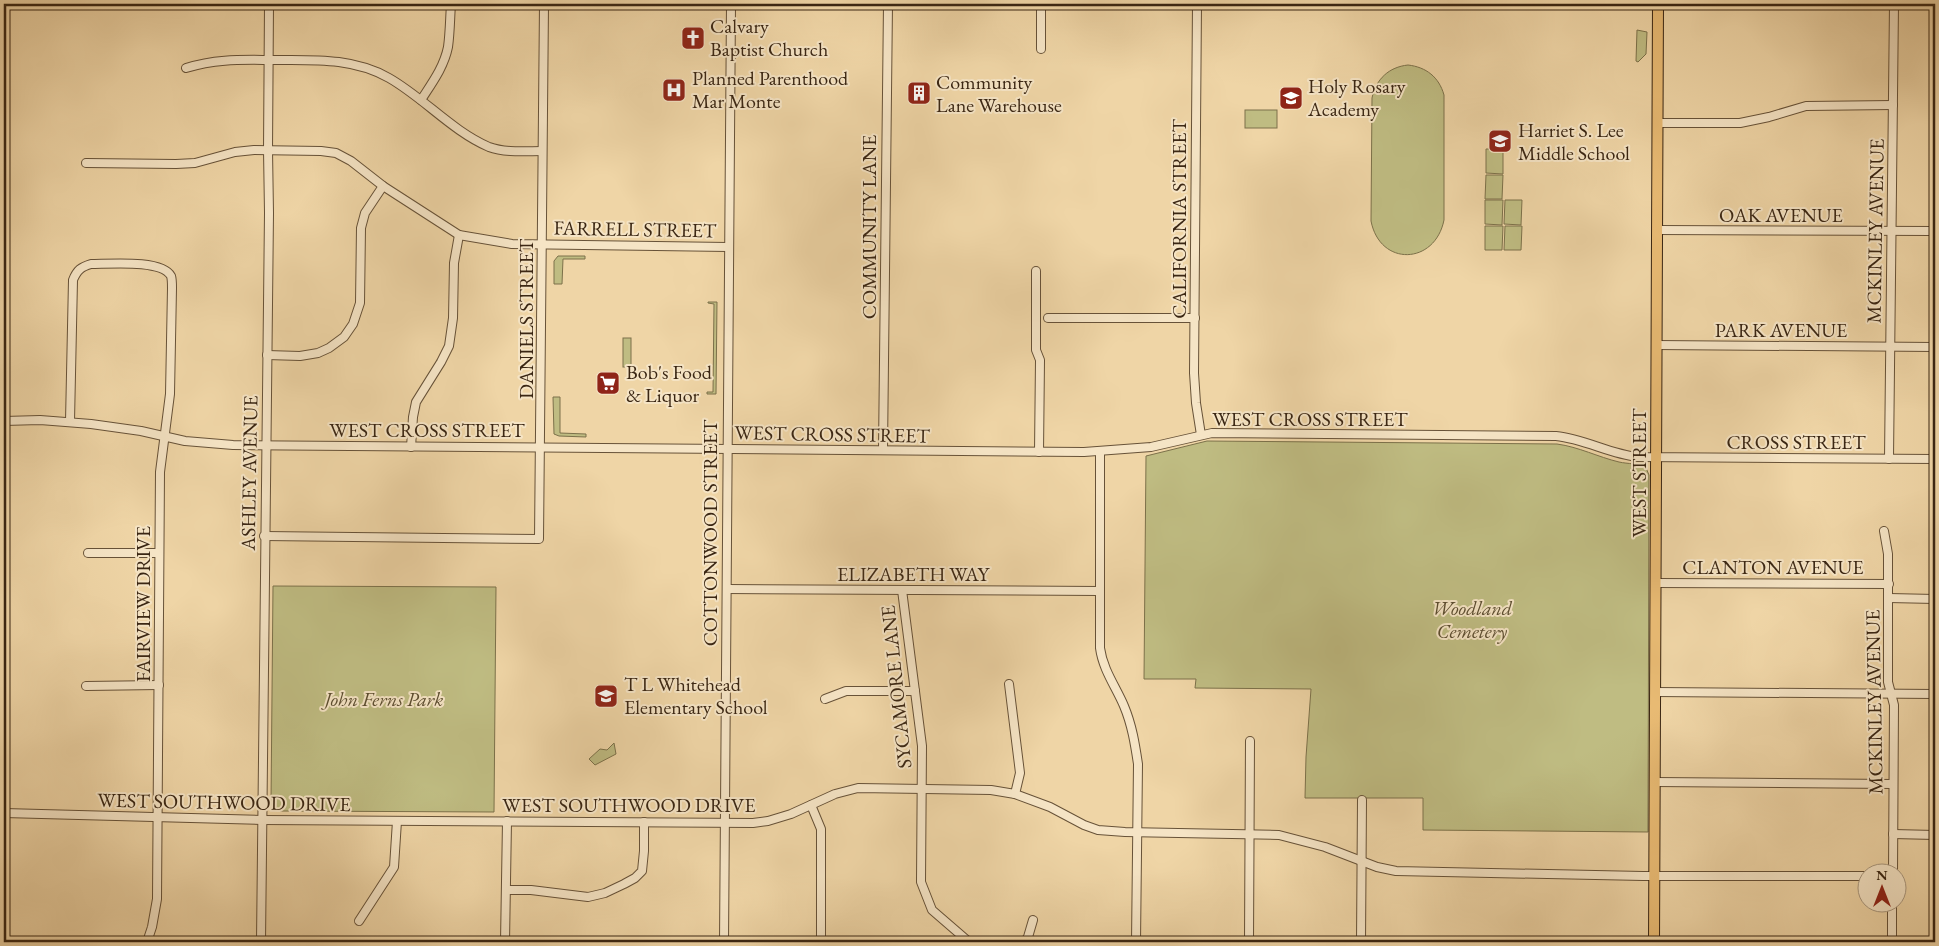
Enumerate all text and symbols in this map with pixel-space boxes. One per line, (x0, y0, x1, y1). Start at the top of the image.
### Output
place label: Calvary Baptist Church (710, 13, 828, 62)
church icon: Calvary Baptist Church (680, 25, 706, 51)
place label: Planned Parenthood Mar Monte (692, 65, 849, 114)
place label: Community Lane Warehouse (936, 69, 1062, 118)
place label: Holy Rosary Academy (1307, 73, 1406, 122)
hospital icon: Planned Parenthood Mar Monte (661, 77, 687, 103)
building icon: Community Lane Warehouse (906, 80, 932, 106)
school or university icon: Holy Rosary Academy (1278, 85, 1304, 111)
place label: Harriet S. Lee Middle School (1518, 117, 1630, 166)
street label: CALIFORNIA STREET (1166, 119, 1192, 319)
school or university icon: Harriet S. Lee Middle School (1487, 128, 1513, 154)
street label: COMMUNITY LANE (856, 135, 882, 319)
street label: MCKINLEY AVENUE (1860, 138, 1890, 324)
street label: OAK AVENUE (1719, 202, 1843, 228)
street label: FARRELL STREET (553, 215, 717, 243)
street label: DANIELS STREET (513, 238, 539, 399)
street label: PARK AVENUE (1715, 317, 1847, 343)
place label: Bob's Food & Liquor (626, 359, 713, 408)
supermarket icon: Bob's Food & Liquor (595, 370, 621, 396)
street label: ASHLEY AVENUE (235, 395, 263, 552)
street label: WEST CROSS STREET (1212, 406, 1408, 432)
street label: WEST STREET (1626, 408, 1652, 538)
street label: WEST CROSS STREET (329, 417, 525, 443)
street label: COTTONWOOD STREET (697, 419, 723, 646)
street label: WEST CROSS STREET (734, 419, 931, 449)
street label: CROSS STREET (1726, 429, 1866, 455)
street label: FAIRVIEW DRIVE (130, 526, 156, 682)
street label: CLANTON AVENUE (1682, 554, 1864, 580)
street label: ELIZABETH WAY (837, 561, 990, 587)
park label: Woodland Cemetery (1432, 595, 1513, 644)
street label: SYCAMORE LANE (875, 604, 917, 770)
street label: MCKINLEY AVENUE (1859, 609, 1889, 795)
place label: T L Whitehead Elementary School (624, 671, 768, 720)
school or university icon: T L Whitehead Elementary School (593, 683, 619, 709)
park label: John Ferns Park (321, 686, 443, 712)
street label: WEST SOUTHWOOD DRIVE (97, 787, 351, 817)
street label: WEST SOUTHWOOD DRIVE (502, 792, 756, 818)
north arrow (1856, 864, 1906, 914)
text: N (1876, 866, 1888, 884)

